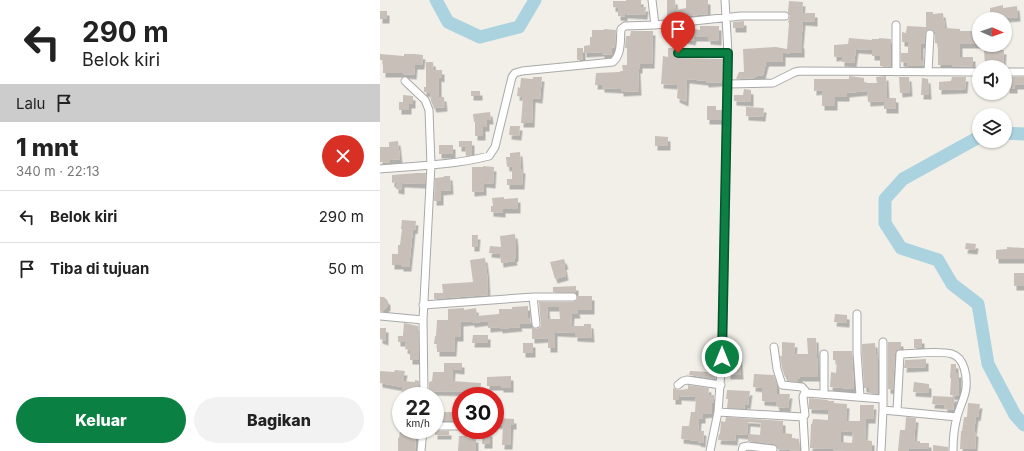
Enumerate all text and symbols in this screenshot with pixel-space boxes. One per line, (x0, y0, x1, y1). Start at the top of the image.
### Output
pin (661, 12, 695, 53)
north arrow (972, 12, 1012, 52)
map controls (972, 12, 1012, 148)
text: 290 m (82, 15, 169, 49)
icon: left (16, 16, 68, 68)
icon: arrive (667, 18, 689, 40)
text: Belok kiri (82, 49, 160, 70)
button: sound (972, 60, 1012, 100)
icon: arrive (53, 92, 75, 114)
text: Lalu (16, 94, 45, 113)
button: layers (972, 108, 1012, 148)
text: 1 mnt (16, 133, 79, 162)
button: close (322, 135, 364, 177)
text: 340 m · 22:13 (16, 163, 100, 179)
icon: left (16, 206, 38, 228)
text: Belok kiri (50, 207, 117, 226)
text: 290 m (319, 207, 364, 226)
icon: arrive (16, 258, 38, 280)
text: Tiba di tujuan (50, 259, 149, 278)
text: 50 m (328, 259, 364, 278)
position arrow (701, 336, 743, 378)
speed limit sign: 30 (452, 387, 504, 439)
text: 22 (405, 396, 431, 420)
button: Keluar (16, 397, 186, 443)
button: Bagikan (194, 397, 364, 443)
text: km/h (406, 417, 430, 429)

